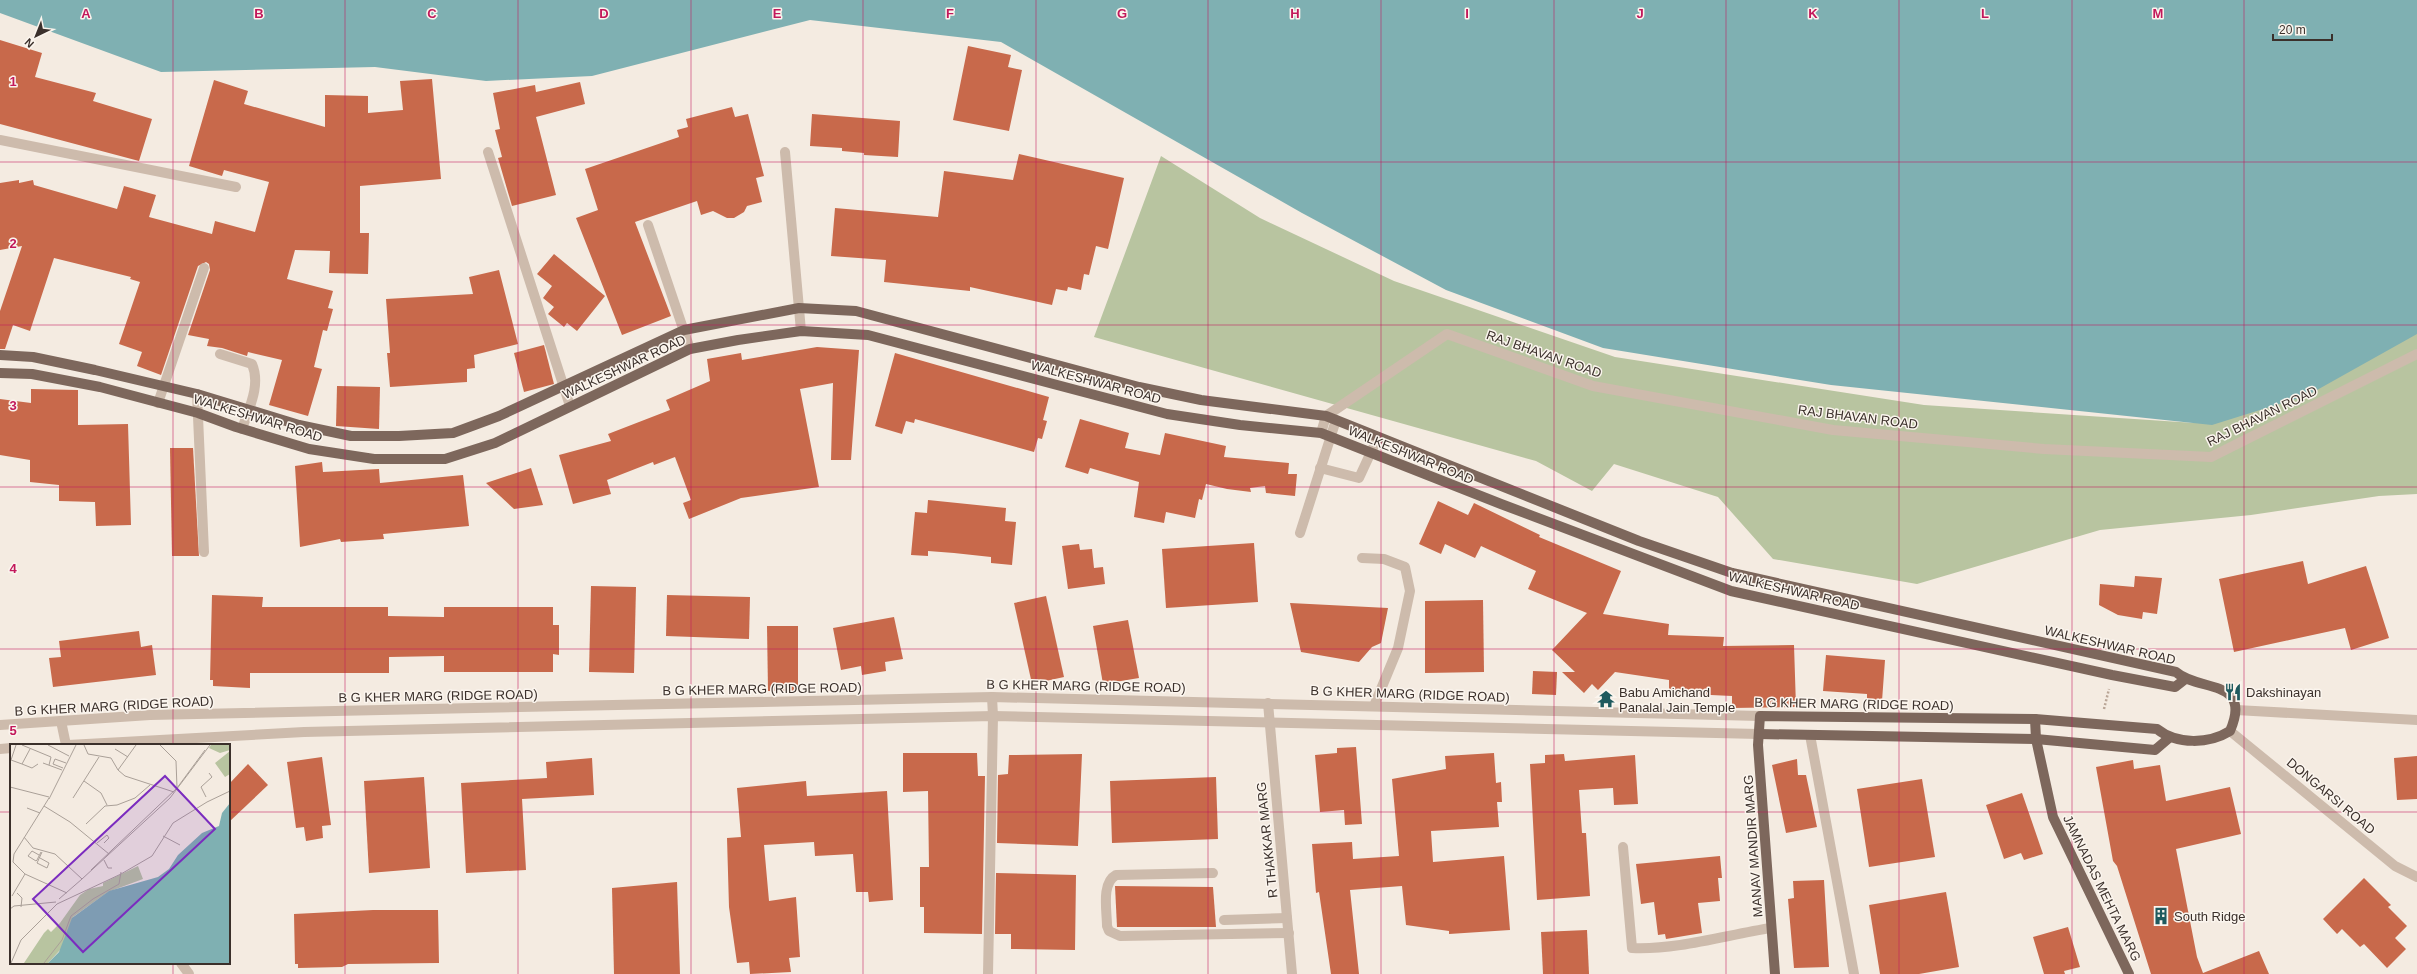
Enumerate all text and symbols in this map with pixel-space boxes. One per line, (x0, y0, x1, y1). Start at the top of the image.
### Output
text: A (81, 6, 91, 21)
text: B (254, 6, 264, 21)
text: C (427, 6, 437, 21)
text: D (599, 6, 609, 21)
text: E (773, 6, 782, 21)
text: F (946, 6, 954, 21)
text: G (1117, 6, 1127, 21)
text: H (1290, 6, 1300, 21)
text: I (1465, 6, 1469, 21)
text: J (1636, 6, 1644, 21)
text: K (1808, 6, 1818, 21)
text: L (1981, 6, 1989, 21)
text: M (2153, 6, 2163, 21)
north arrow (16, 16, 56, 56)
scale bar (2273, 16, 2332, 42)
text: 20 m (2279, 23, 2306, 37)
text: N (22, 36, 36, 50)
text: 1 (9, 74, 17, 89)
text: 2 (9, 236, 17, 251)
street label: RAJ BHAVAN ROAD (1484, 327, 1604, 381)
street label: WALKESHWAR ROAD (560, 332, 688, 402)
street label: WALKESHWAR ROAD (1029, 357, 1163, 407)
street label: RAJ BHAVAN ROAD (2204, 383, 2320, 449)
street label: WALKESHWAR ROAD (192, 391, 324, 445)
text: 3 (9, 398, 17, 413)
street label: RAJ BHAVAN ROAD (1797, 402, 1919, 432)
street label: WALKESHWAR ROAD (1346, 423, 1476, 487)
text: 4 (9, 561, 17, 576)
street label: WALKESHWAR ROAD (1727, 569, 1861, 613)
street label: WALKESHWAR ROAD (2043, 623, 2177, 667)
street label: B G KHER MARG (RIDGE ROAD) (986, 677, 1186, 695)
street label: B G KHER MARG (RIDGE ROAD) (662, 680, 862, 698)
restaurant icon: Dakshinayan (2223, 682, 2243, 702)
street label: B G KHER MARG (RIDGE ROAD) (1310, 683, 1510, 705)
place label: Babu Amichand Panalal Jain Temple (1619, 685, 1735, 715)
place label: Dakshinayan (2246, 685, 2321, 700)
street label: B G KHER MARG (RIDGE ROAD) (338, 687, 538, 705)
temple icon: Babu Amichand Panalal Jain Temple (1596, 689, 1616, 709)
street label: B G KHER MARG (RIDGE ROAD) (14, 693, 214, 719)
street label: B G KHER MARG (RIDGE ROAD) (1754, 695, 1954, 713)
text: 5 (9, 723, 17, 738)
inset map (10, 744, 230, 964)
street label: DONGARSI ROAD (2284, 755, 2378, 837)
street label: MANAV MANDIR MARG (1741, 774, 1765, 918)
street label: R THAKKAR MARG (1253, 781, 1281, 899)
street label: JAMNADAS MEHTA MARG (2060, 812, 2144, 964)
building icon: South Ridge (2151, 906, 2171, 926)
place label: South Ridge (2174, 909, 2246, 924)

